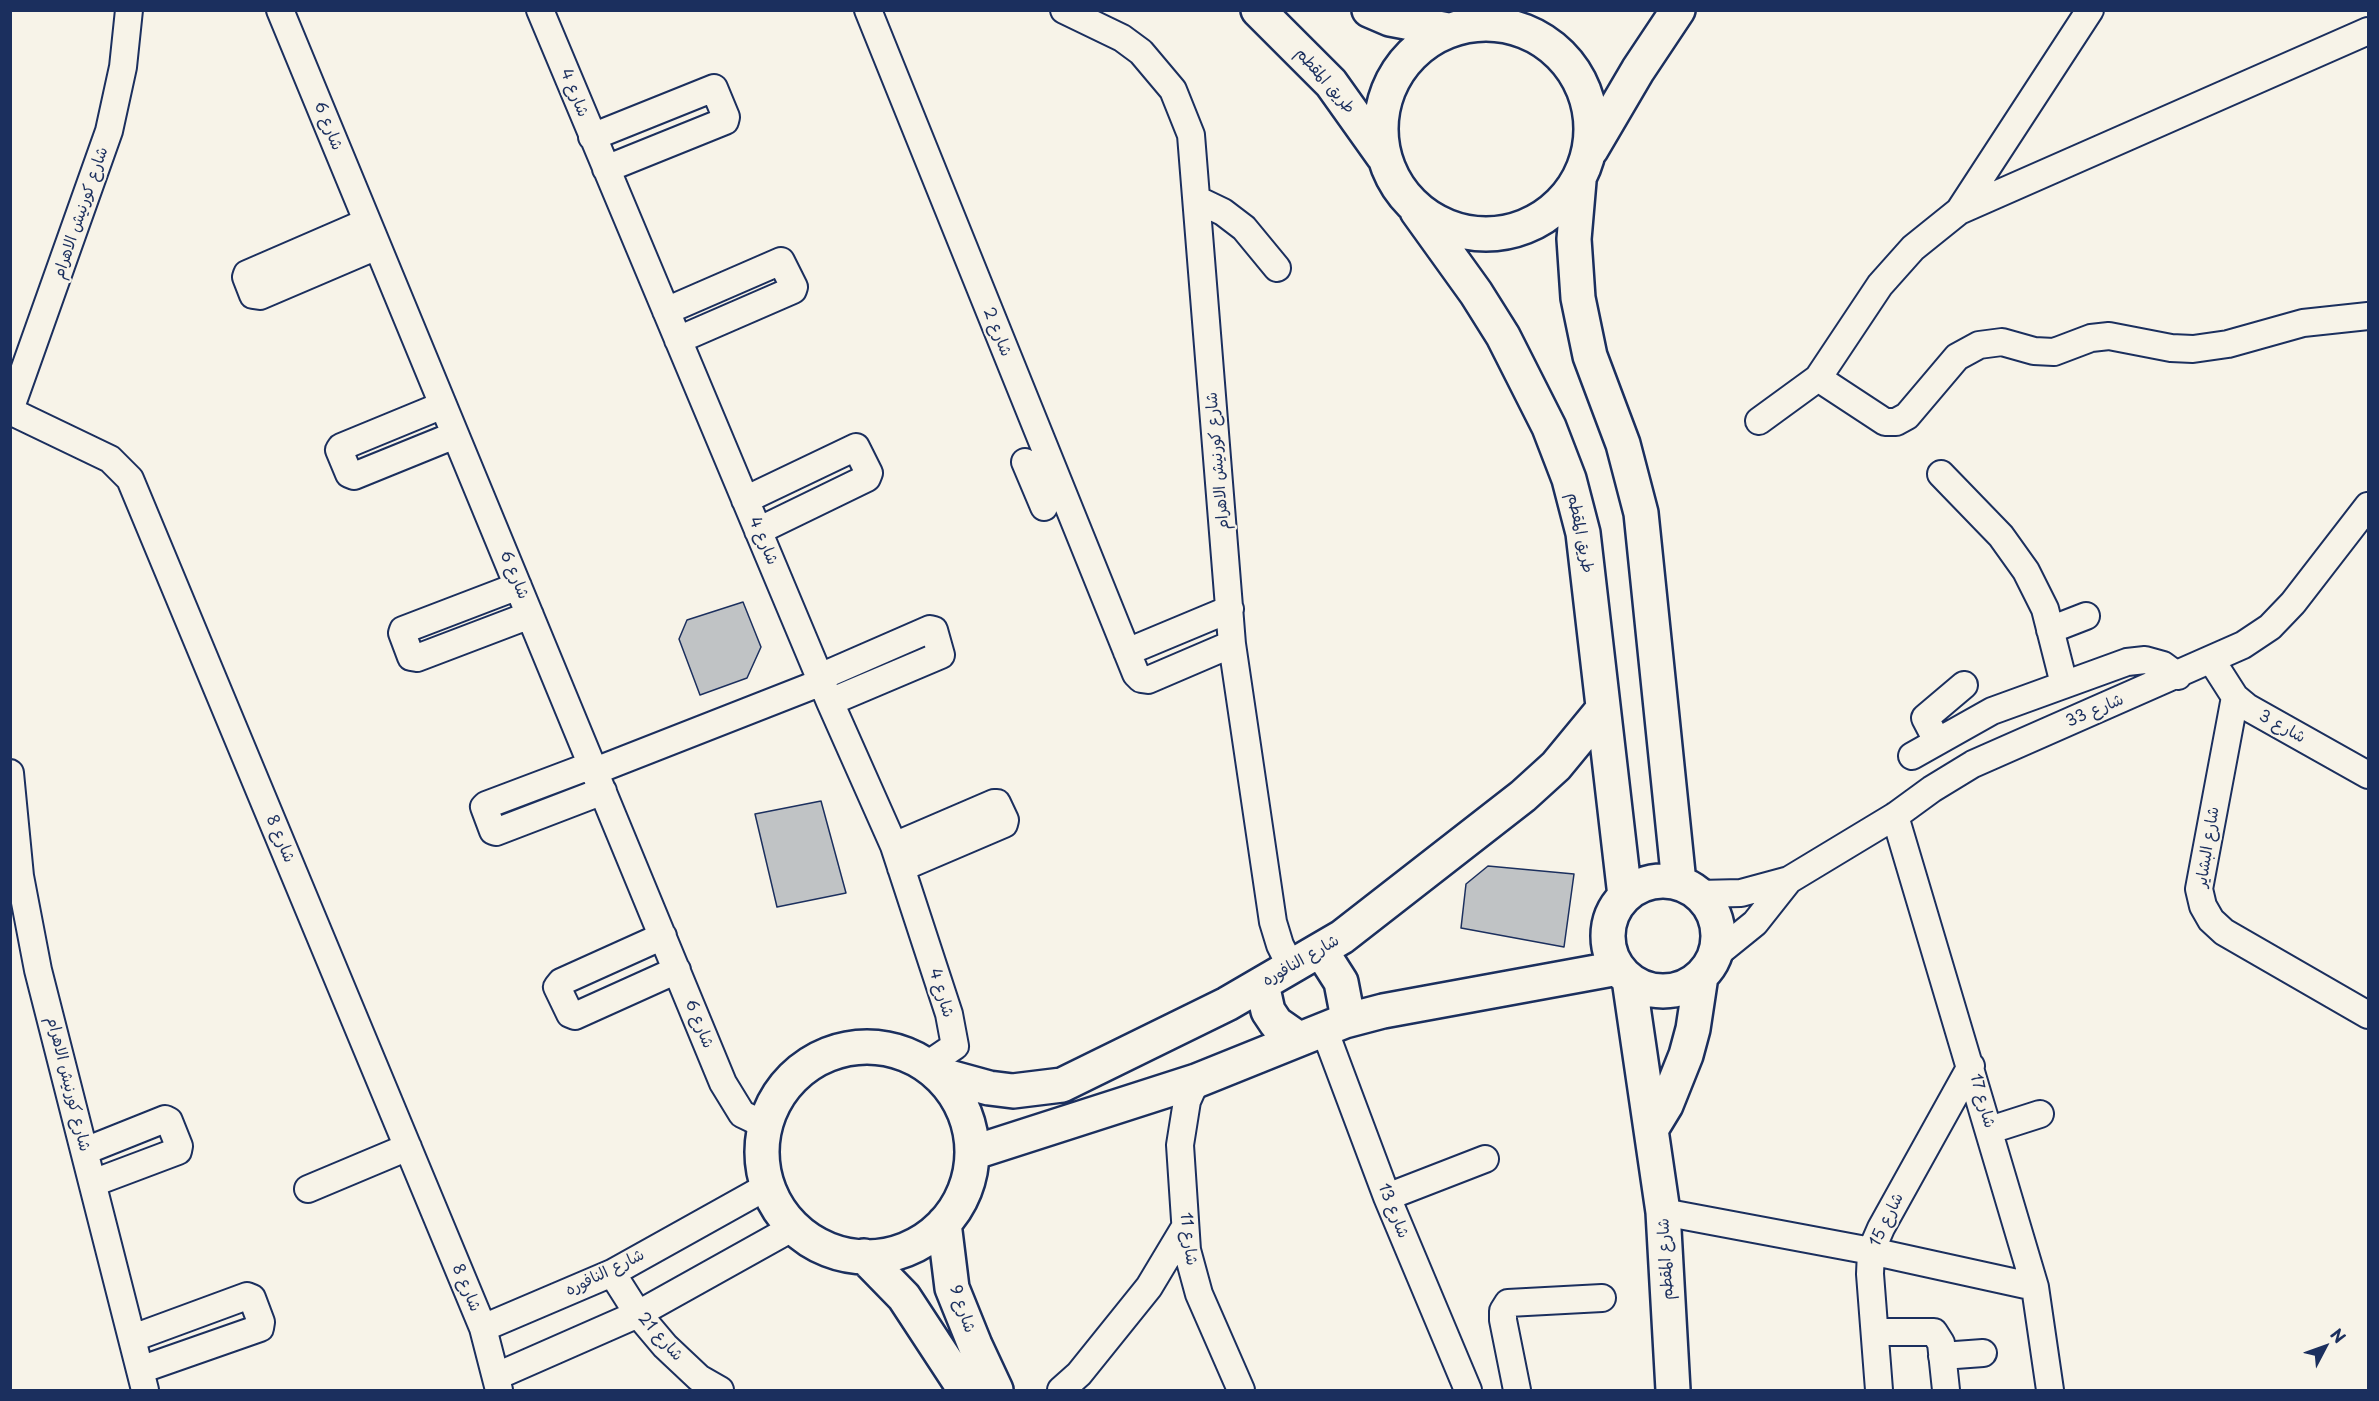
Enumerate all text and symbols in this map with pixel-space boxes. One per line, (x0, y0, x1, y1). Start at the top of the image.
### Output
street label: طريق المقطم (1291, 44, 1359, 118)
street label: شارع 4 (556, 66, 592, 120)
street label: شارع 6 (310, 99, 346, 153)
street label: شارع كورنيش الاهرام (49, 144, 113, 282)
street label: شارع 2 (979, 305, 1015, 359)
street label: شارع كورنيش الاهرام (1202, 391, 1234, 531)
street label: طريق المقطم (1563, 491, 1597, 575)
street label: شارع 4 (744, 514, 782, 568)
street label: شارع 6 (495, 548, 533, 602)
street label: شارع 33 (2063, 690, 2127, 732)
street label: شارع 3 (2255, 706, 2309, 748)
street label: شارع البشاير (2192, 805, 2224, 889)
street label: شارع 8 (261, 812, 299, 866)
street label: شارع النافوره (1259, 931, 1343, 991)
street label: شارع 4 (924, 966, 958, 1020)
street label: شارع 6 (681, 997, 717, 1051)
street label: شارع كورنيش الاهرام (42, 1015, 94, 1153)
street label: شارع 17 (1965, 1072, 1999, 1130)
street label: شارع 13 (1373, 1181, 1413, 1241)
street label: شارع 15 (1866, 1190, 1908, 1250)
street label: شارع 11 (1175, 1211, 1201, 1267)
street label: شارع المقطم (1654, 1217, 1678, 1301)
street label: شارع النافوره (562, 1246, 648, 1300)
street label: شارع 8 (447, 1261, 485, 1315)
street label: شارع 9 (945, 1283, 979, 1335)
street label: شارع 21 (633, 1309, 687, 1365)
north arrow (2295, 1317, 2355, 1377)
text: N (2325, 1323, 2352, 1348)

